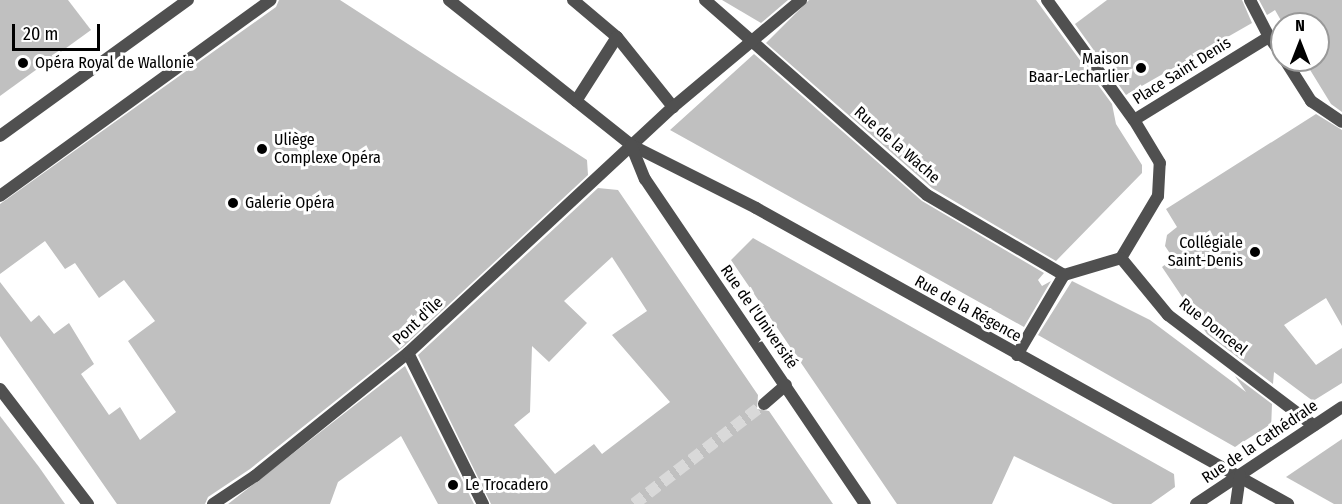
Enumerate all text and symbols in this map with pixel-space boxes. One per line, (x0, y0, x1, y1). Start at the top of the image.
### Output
scale bar (15, 12, 104, 50)
north arrow (1270, 12, 1330, 72)
text: N (1295, 16, 1305, 35)
text: 20 m (23, 23, 58, 45)
street label: Place Saint Denis (1129, 33, 1235, 109)
place label: Maison Baar-Lecharlier (1029, 49, 1129, 87)
place label: Opéra Royal de Wallonie (35, 53, 194, 73)
marker: Opéra Royal de Wallonie (16, 56, 30, 70)
marker: Maison Baar-Lecharlier (1134, 61, 1148, 75)
street label: Rue de la Wache (850, 103, 944, 187)
place label: Uliège Complexe Opéra (274, 130, 381, 168)
marker: Uliège Complexe Opéra (255, 142, 269, 156)
place label: Galerie Opéra (245, 193, 335, 213)
marker: Galerie Opéra (226, 196, 240, 210)
place label: Collégiale Saint-Denis (1168, 233, 1243, 271)
marker: Collégiale Saint-Denis (1248, 245, 1262, 259)
street label: Rue de l'Université (716, 261, 802, 373)
street label: Rue de la Régence (911, 272, 1025, 346)
street label: Pont d'Île (389, 293, 447, 349)
street label: Rue Donceel (1175, 294, 1251, 360)
street label: Rue de la Cathédrale (1198, 396, 1322, 488)
place label: Le Trocadero (465, 475, 548, 495)
marker: Le Trocadero (446, 478, 460, 492)

